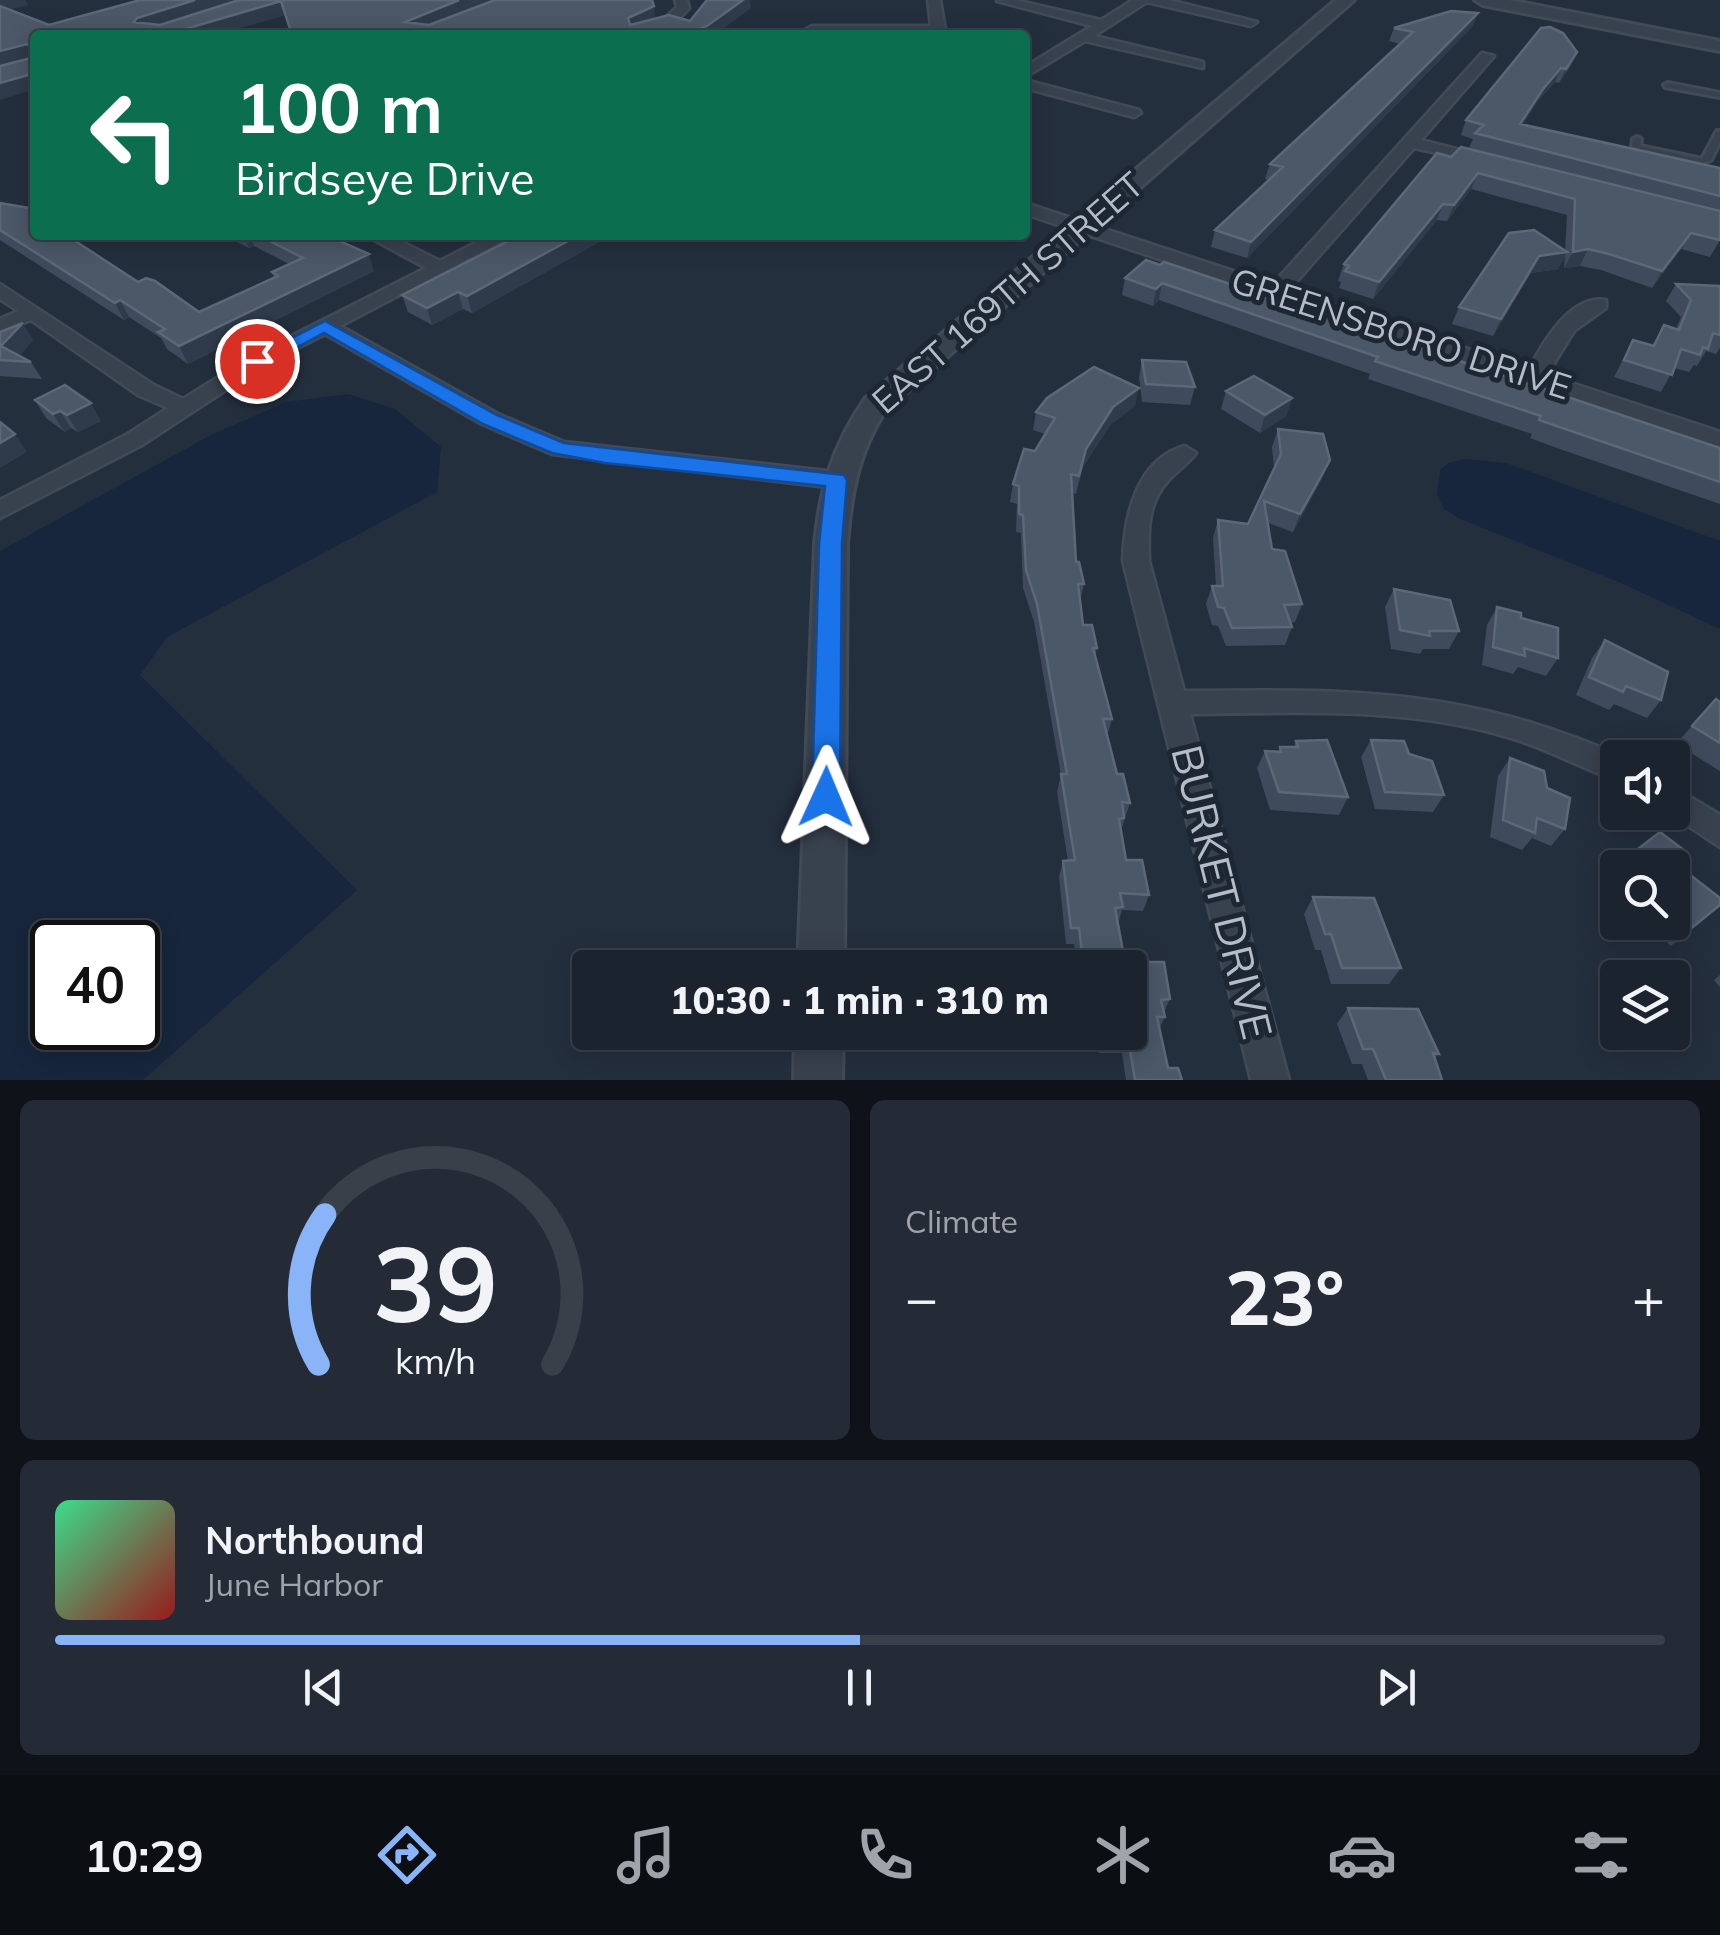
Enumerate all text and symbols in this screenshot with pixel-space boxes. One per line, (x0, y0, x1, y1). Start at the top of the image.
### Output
text: 100 m (235, 63, 443, 151)
icon: left (70, 70, 200, 200)
text: Birdseye Drive (235, 150, 534, 206)
street label: EAST 169TH STREET (862, 162, 1152, 422)
street label: GREENSBORO DRIVE (1226, 257, 1577, 409)
pin (215, 319, 300, 404)
icon: arrive (230, 334, 285, 389)
street label: BURKET DRIVE (1160, 740, 1285, 1044)
map controls (1600, 740, 1690, 1050)
button: sound (1600, 740, 1690, 830)
position arrow (774, 745, 878, 849)
button: search (1600, 850, 1690, 940)
speed limit sign: 40 (30, 920, 160, 1050)
button: layers (1600, 960, 1690, 1050)
text: 10:30 · 1 min · 310 m (670, 976, 1049, 1024)
text: Climate (905, 1201, 1018, 1241)
text: 39 (373, 1217, 497, 1348)
text: 23° (1226, 1250, 1344, 1344)
text: − (905, 1263, 938, 1332)
text: + (1632, 1263, 1665, 1332)
text: km/h (395, 1338, 475, 1383)
text: Northbound (205, 1516, 425, 1564)
text: June Harbor (205, 1564, 383, 1604)
icon: previous (296, 1660, 351, 1715)
icon: pause (832, 1660, 887, 1715)
icon: next (1369, 1660, 1424, 1715)
icon: directions (372, 1820, 442, 1890)
icon: music (611, 1820, 681, 1890)
icon: phone (850, 1820, 920, 1890)
icon: climate (1088, 1820, 1158, 1890)
icon: car (1327, 1820, 1397, 1890)
icon: filters (1566, 1820, 1636, 1890)
text: 10:29 (84, 1827, 204, 1883)

